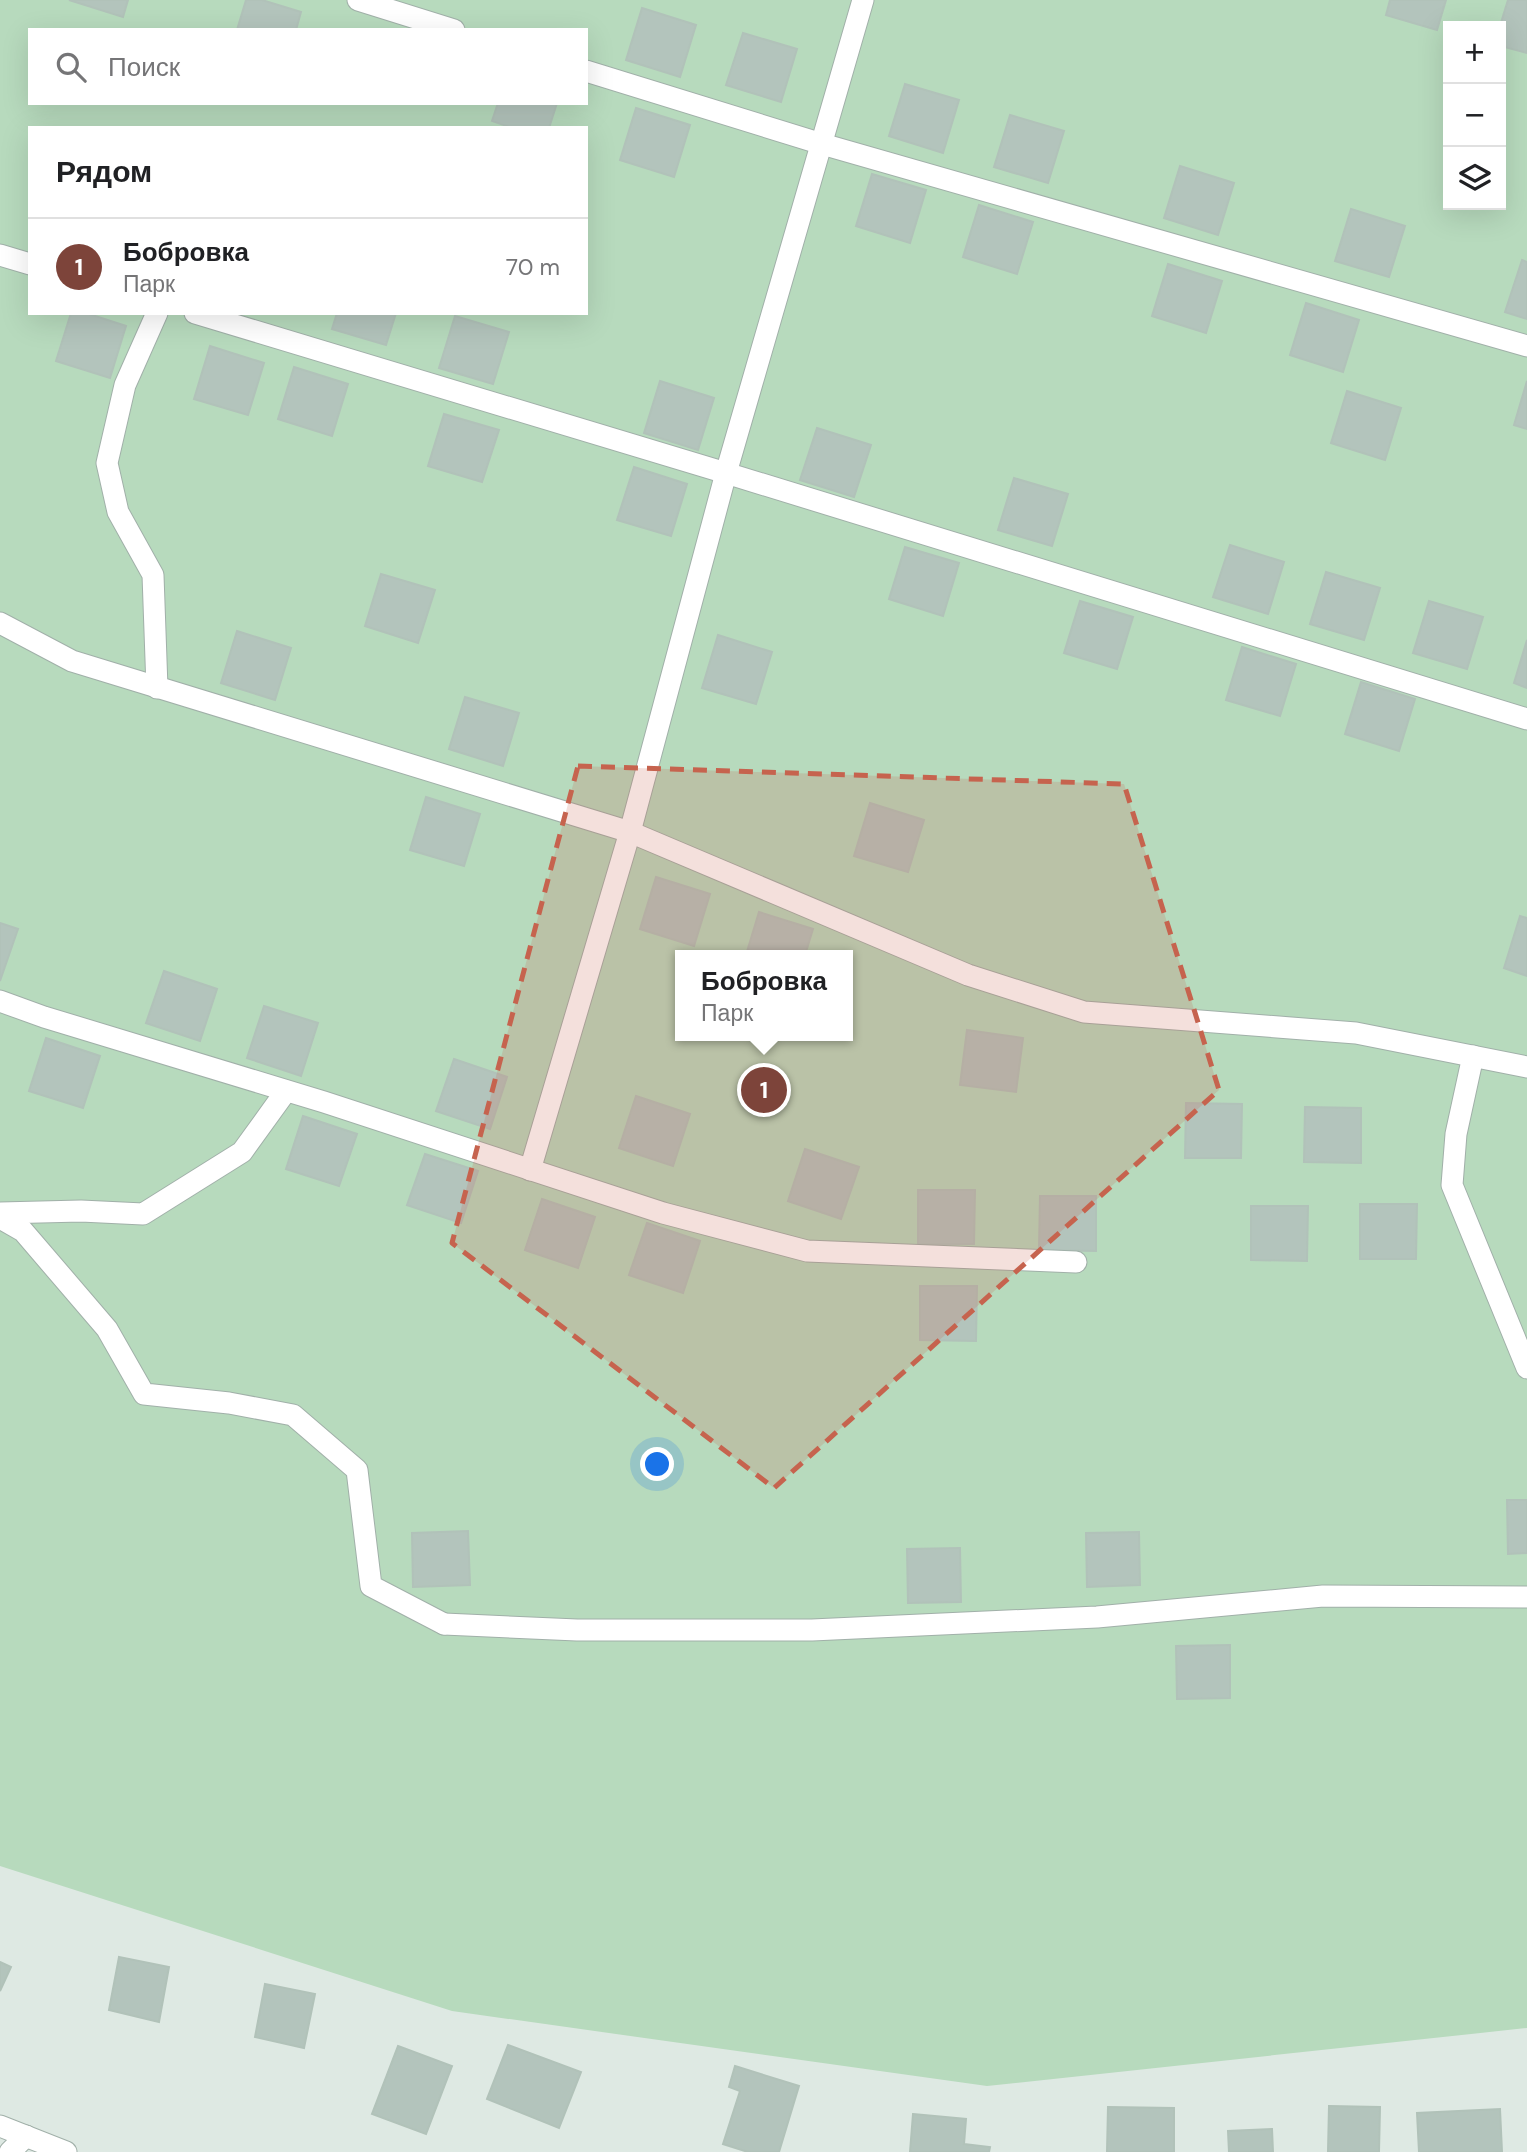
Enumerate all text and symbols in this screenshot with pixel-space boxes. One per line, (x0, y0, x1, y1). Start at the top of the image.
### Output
map controls (1443, 21, 1506, 210)
button: + (1443, 21, 1506, 84)
search box (28, 28, 588, 105)
icon: search (52, 48, 90, 86)
text: Поиск (108, 50, 180, 84)
button: − (1443, 84, 1506, 147)
button: layers (1443, 147, 1506, 210)
text: Рядом (56, 152, 152, 191)
text: Бобровка (123, 235, 249, 269)
text: 1 (75, 252, 83, 282)
text: 70 m (506, 252, 560, 282)
text: Парк (123, 269, 175, 299)
popup (675, 950, 853, 1041)
text: Бобровка (701, 964, 827, 998)
text: Парк (701, 998, 753, 1028)
pin: 1 (741, 1064, 787, 1116)
your location (640, 1447, 674, 1481)

